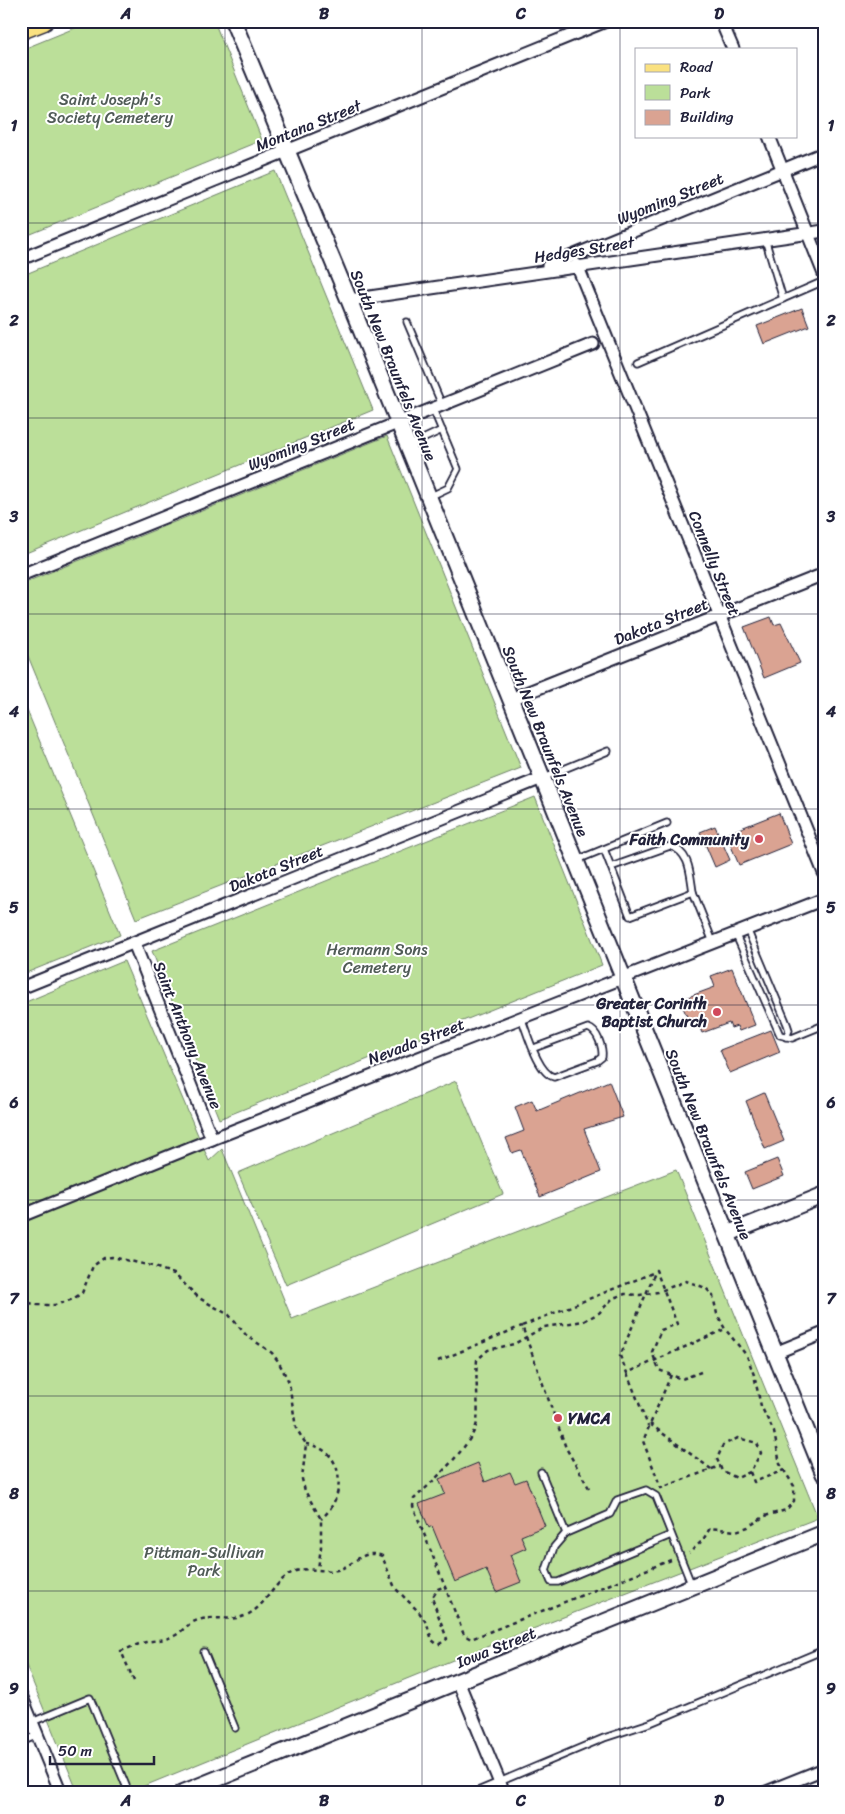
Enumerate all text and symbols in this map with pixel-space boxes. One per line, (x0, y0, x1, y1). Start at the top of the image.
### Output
text: A (120, 0, 131, 28)
text: B (319, 0, 330, 28)
text: C (515, 0, 527, 28)
text: D (714, 0, 724, 28)
legend (635, 48, 798, 138)
text: Road (680, 54, 713, 80)
text: Park (680, 80, 711, 106)
park label: Saint Joseph's Society Cemetery (47, 85, 174, 132)
street label: Montana Street (251, 91, 366, 160)
text: Building (680, 104, 734, 130)
text: 1 (11, 111, 18, 140)
text: 1 (828, 111, 835, 140)
street label: Wyoming Street (612, 164, 728, 233)
street label: Hedges Street (532, 227, 637, 272)
street label: South New Braunfels Avenue (342, 265, 445, 466)
text: 2 (8, 306, 19, 335)
text: 2 (825, 306, 836, 335)
street label: Wyoming Street (243, 410, 359, 479)
text: 3 (9, 502, 19, 531)
text: 3 (826, 502, 836, 531)
street label: Connelly Street (680, 506, 749, 620)
street label: Dakota Street (609, 589, 713, 654)
street label: South New Braunfels Avenue (494, 641, 597, 842)
text: 4 (8, 697, 19, 726)
text: 4 (825, 697, 836, 726)
place label: Faith Community (628, 825, 750, 854)
marker: Faith Community (753, 833, 765, 845)
street label: Dakota Street (224, 836, 328, 901)
text: 5 (9, 893, 19, 922)
text: 5 (826, 893, 836, 922)
park label: Hermann Sons Cemetery (326, 935, 428, 982)
street label: Saint Anthony Avenue (145, 957, 231, 1114)
place label: Greater Corinth Baptist Church (595, 989, 708, 1036)
marker: Greater Corinth Baptist Church (711, 1006, 723, 1018)
street label: Nevada Street (363, 1010, 469, 1073)
street label: South New Braunfels Avenue (657, 1044, 760, 1245)
text: 6 (8, 1088, 19, 1117)
text: 6 (825, 1088, 836, 1117)
text: 7 (9, 1284, 20, 1313)
text: 7 (826, 1284, 837, 1313)
place label: YMCA (568, 1404, 611, 1433)
marker: YMCA (552, 1412, 564, 1424)
text: 8 (8, 1479, 19, 1508)
text: 8 (825, 1479, 836, 1508)
park label: Pittman-Sullivan Park (144, 1538, 264, 1585)
street label: Iowa Street (451, 1618, 541, 1677)
text: 9 (9, 1674, 19, 1703)
text: 9 (826, 1674, 836, 1703)
scale bar (50, 1734, 154, 1766)
text: 50 m (58, 1738, 93, 1764)
text: A (120, 1786, 131, 1814)
text: B (319, 1786, 330, 1814)
text: C (515, 1786, 527, 1814)
text: D (714, 1786, 724, 1814)

